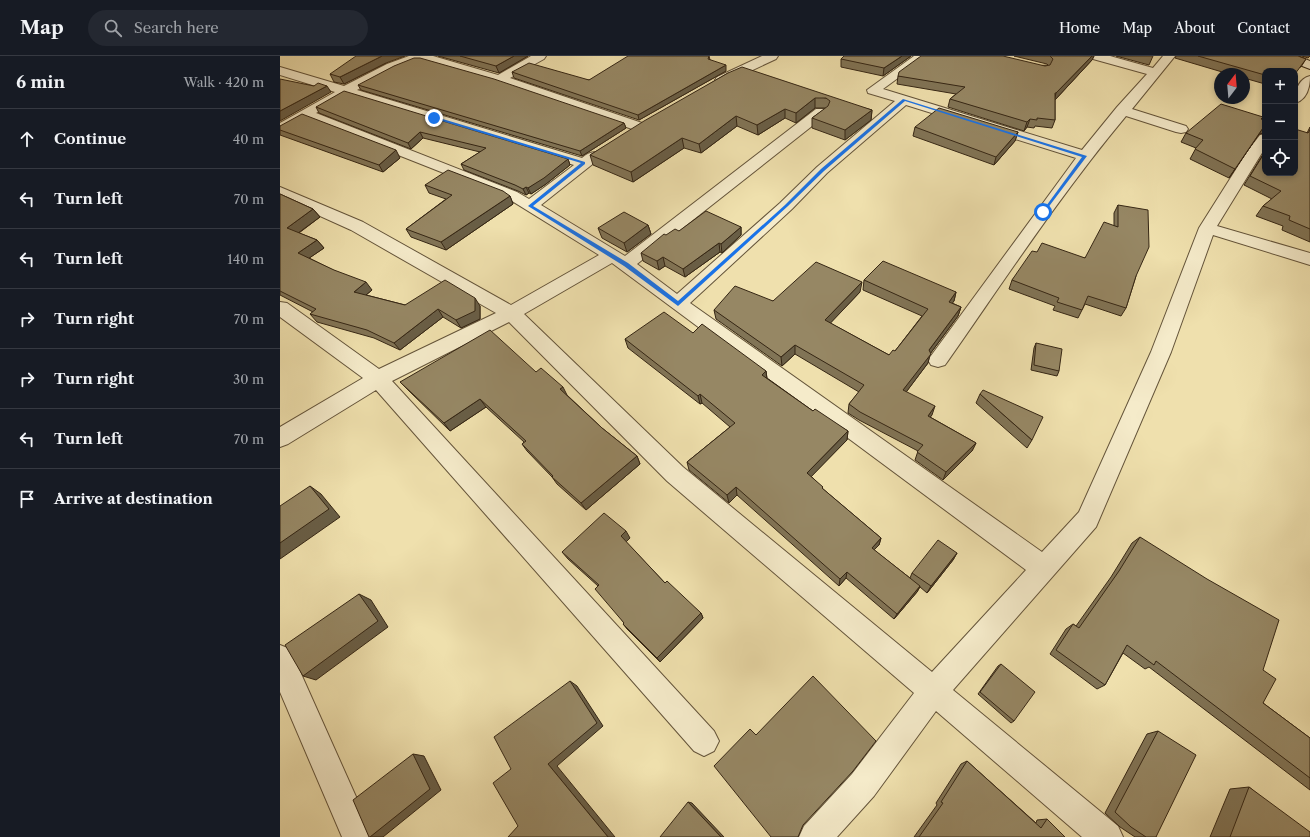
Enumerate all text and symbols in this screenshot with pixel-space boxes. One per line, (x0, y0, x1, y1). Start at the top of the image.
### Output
search box (88, 10, 368, 46)
text: Map (20, 16, 64, 39)
icon: search (102, 17, 124, 39)
text: Search here (134, 18, 219, 37)
text: Home (1059, 19, 1100, 37)
text: Map (1122, 19, 1152, 37)
text: About (1174, 19, 1215, 37)
text: Contact (1237, 19, 1290, 37)
north arrow (1214, 68, 1250, 104)
map controls (1262, 68, 1298, 176)
button: + (1262, 68, 1298, 104)
text: 6 min (16, 72, 65, 92)
text: Walk · 420 m (184, 74, 264, 90)
button: − (1262, 104, 1298, 140)
route end (425, 109, 443, 127)
icon: ahead (16, 128, 38, 150)
text: Continue (54, 129, 126, 148)
text: 40 m (233, 131, 264, 147)
button: locate (1262, 140, 1298, 176)
icon: left (16, 188, 38, 210)
text: Turn left (54, 189, 123, 208)
text: 70 m (234, 191, 264, 207)
route start (1034, 203, 1052, 221)
icon: left (16, 248, 38, 270)
text: Turn left (54, 249, 123, 268)
text: 140 m (227, 251, 264, 267)
icon: right (16, 308, 38, 330)
text: Turn right (54, 309, 134, 328)
text: 70 m (234, 311, 264, 327)
icon: right (16, 368, 38, 390)
text: Turn right (54, 369, 134, 388)
text: 30 m (233, 371, 264, 387)
icon: left (16, 428, 38, 450)
text: Turn left (54, 429, 123, 448)
text: 70 m (234, 431, 264, 447)
icon: arrive (16, 488, 38, 510)
text: Arrive at destination (54, 489, 213, 508)

